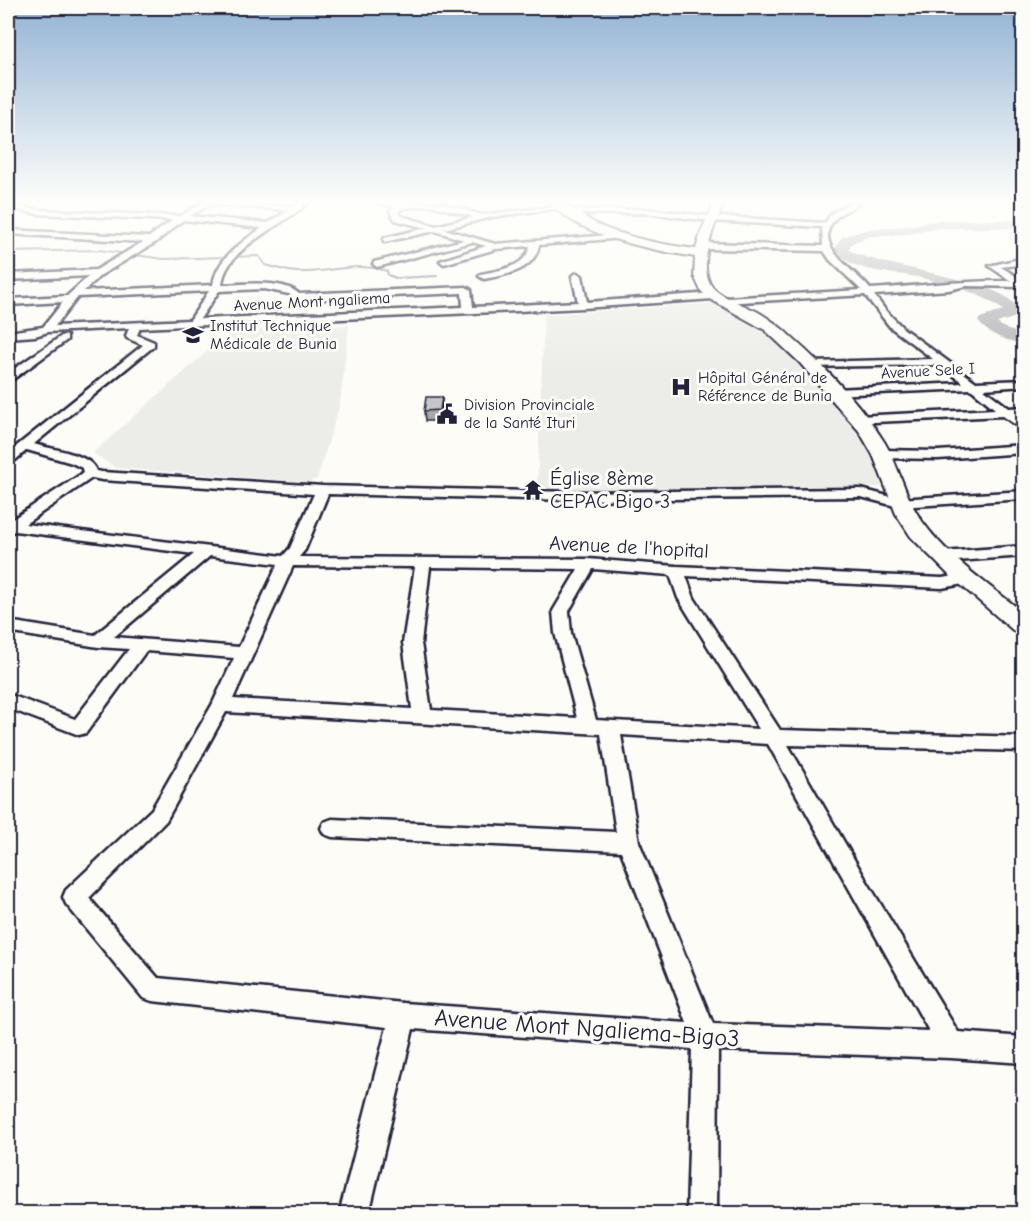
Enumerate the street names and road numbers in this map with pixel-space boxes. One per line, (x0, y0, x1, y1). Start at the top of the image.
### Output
street label: Avenue Mont ngaliema (233, 289, 391, 315)
street label: Avenue Sele I (881, 360, 975, 382)
street label: Avenue de l'hopital (549, 531, 709, 563)
street label: Avenue Mont Ngaliema-Bigo3 (434, 1003, 740, 1053)

